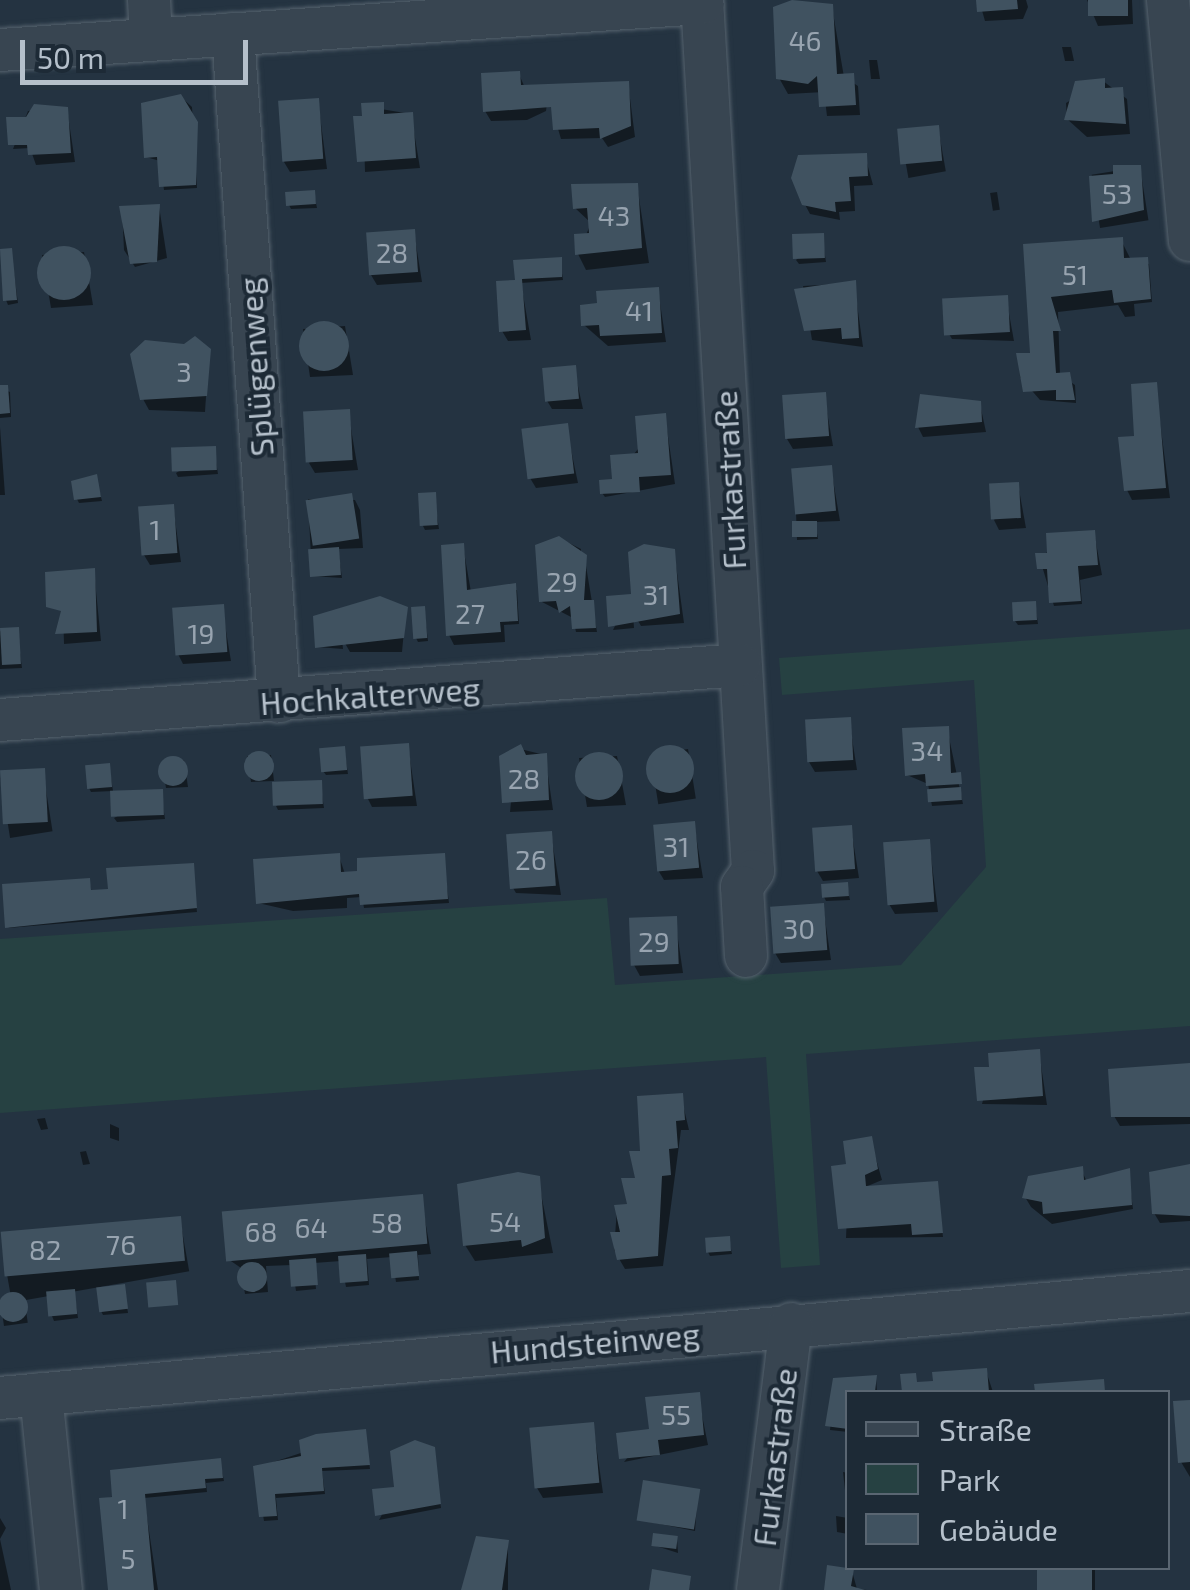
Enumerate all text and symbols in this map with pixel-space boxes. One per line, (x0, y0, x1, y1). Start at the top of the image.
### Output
scale bar (25, 20, 252, 82)
house number: 46 (788, 23, 822, 57)
text: 50 m (37, 39, 104, 75)
house number: 53 (1102, 176, 1132, 210)
house number: 43 (598, 198, 630, 232)
house number: 28 (376, 235, 408, 269)
house number: 51 (1062, 257, 1088, 291)
street label: Splügenweg (230, 276, 280, 458)
house number: 41 (625, 293, 653, 327)
house number: 3 (176, 354, 192, 388)
street label: Furkastraße (705, 389, 753, 571)
house number: 1 (149, 512, 161, 546)
house number: 29 (546, 564, 578, 598)
house number: 31 (643, 577, 669, 611)
house number: 27 (455, 596, 485, 630)
house number: 19 (187, 616, 215, 650)
street label: Hochkalterweg (259, 668, 481, 722)
house number: 34 (911, 733, 943, 767)
house number: 28 (508, 761, 540, 795)
house number: 31 (663, 829, 689, 863)
house number: 26 (515, 842, 547, 876)
house number: 30 (783, 911, 815, 945)
house number: 29 (638, 924, 670, 958)
house number: 54 (489, 1204, 521, 1238)
house number: 58 (371, 1205, 403, 1239)
house number: 64 (294, 1210, 328, 1244)
house number: 68 (244, 1214, 278, 1248)
house number: 76 (106, 1227, 136, 1261)
house number: 82 (29, 1232, 61, 1266)
street label: Hundsteinweg (489, 1314, 701, 1370)
street label: Furkastraße (744, 1366, 804, 1548)
legend (845, 1390, 1170, 1570)
house number: 55 (661, 1397, 691, 1431)
text: Straße (939, 1411, 1032, 1447)
text: Park (939, 1461, 1000, 1497)
house number: 1 (117, 1491, 129, 1525)
text: Gebäude (939, 1511, 1058, 1547)
house number: 5 (120, 1541, 136, 1575)

